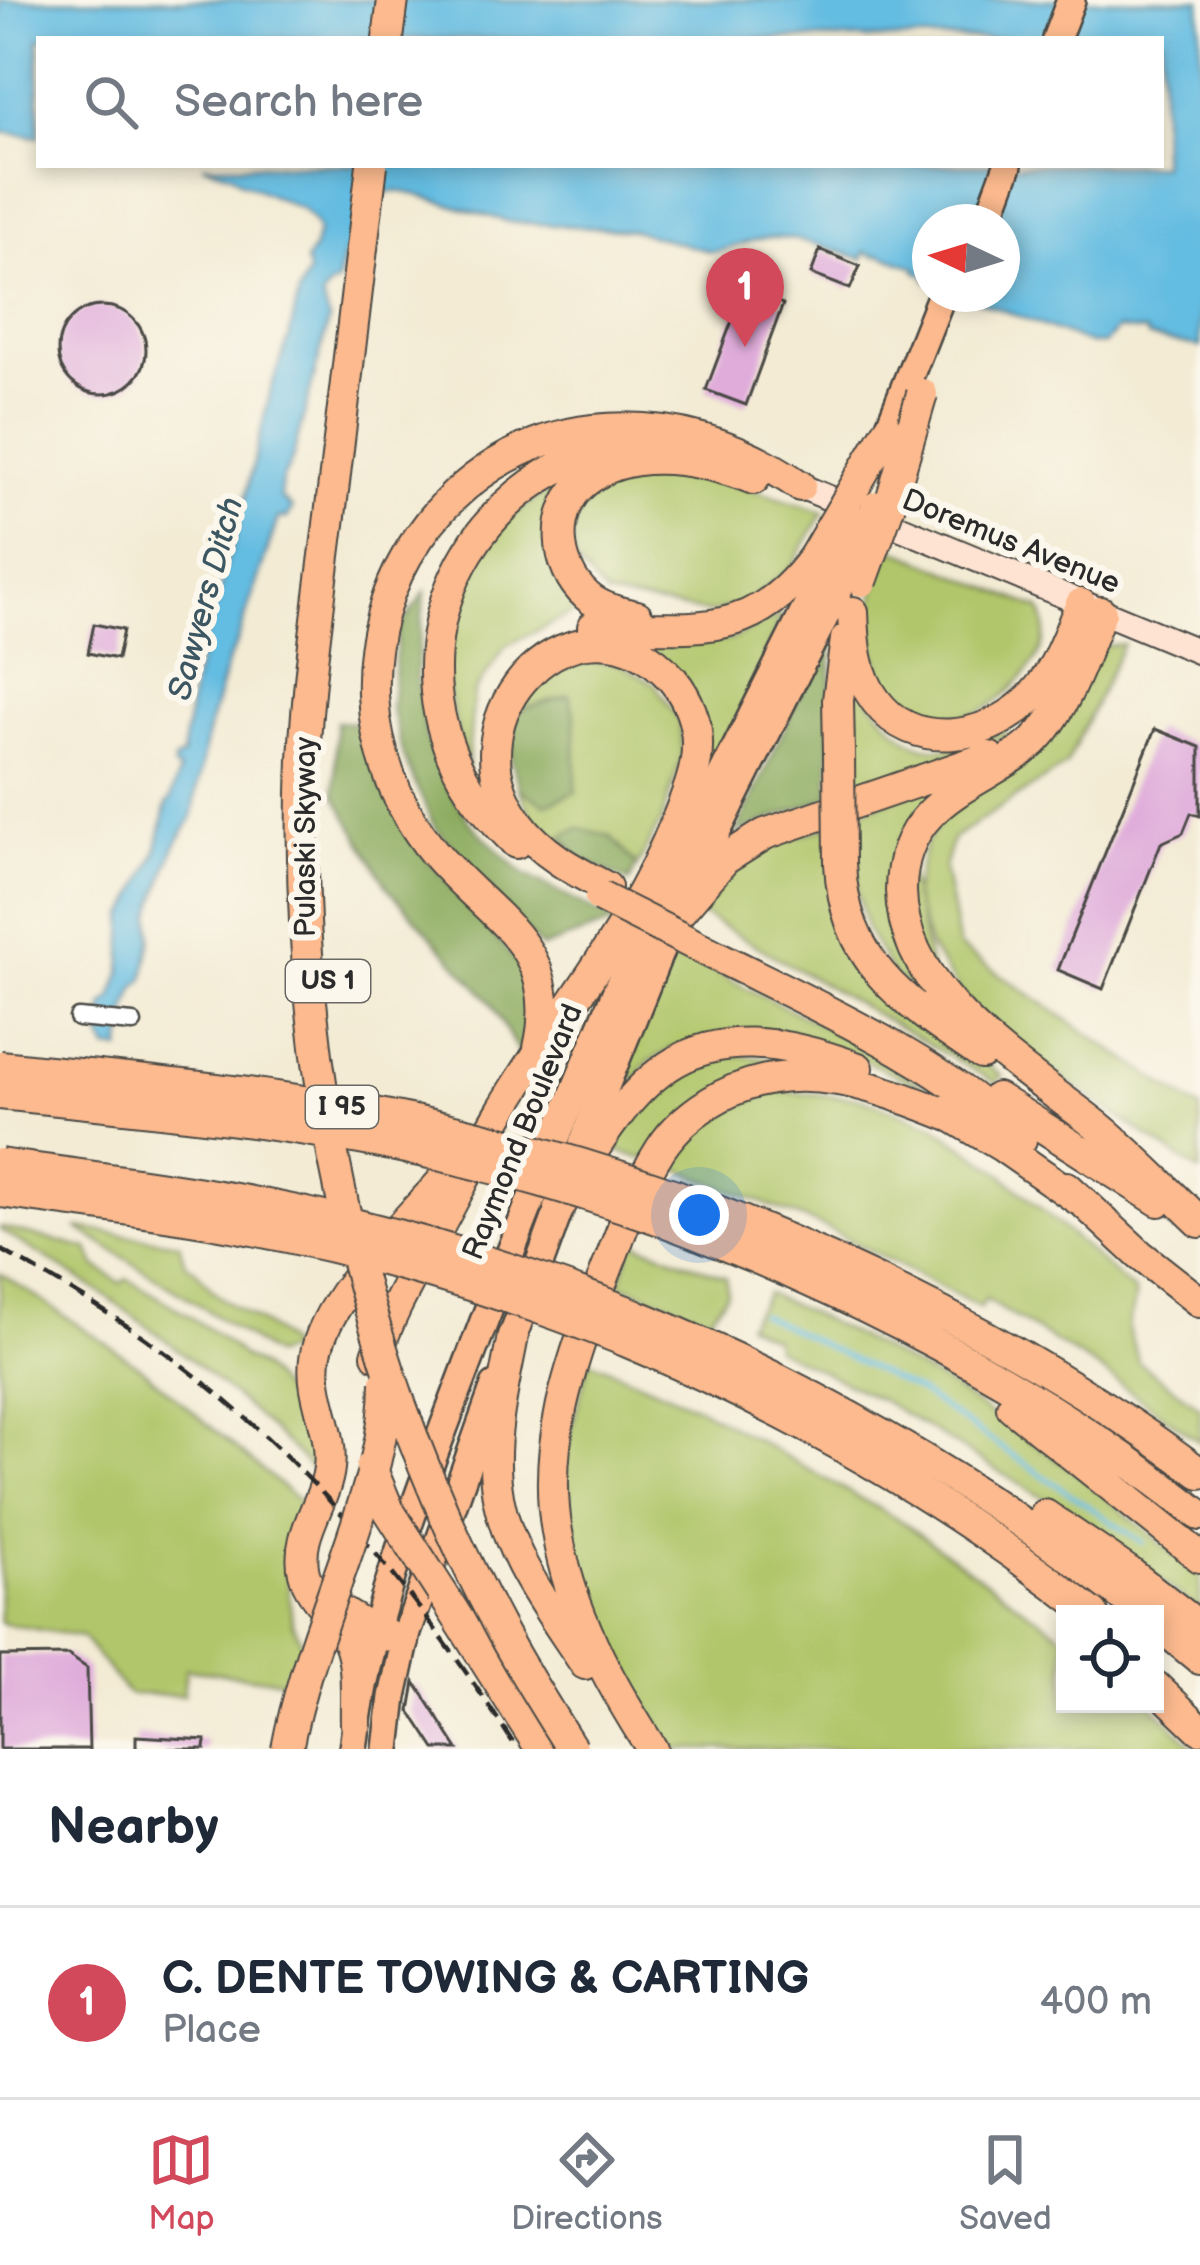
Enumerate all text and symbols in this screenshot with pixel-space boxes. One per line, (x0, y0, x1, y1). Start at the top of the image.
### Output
search box (36, 36, 1164, 168)
icon: search (78, 69, 144, 135)
text: Search here (174, 75, 423, 130)
north arrow (912, 204, 1020, 312)
pin: 1 (706, 248, 784, 347)
street label: Doremus Avenue (897, 482, 1125, 602)
water label: Sawyers Ditch (160, 493, 252, 705)
street label: Pulaski Skyway (288, 736, 324, 937)
road number: US 1 (286, 960, 370, 1002)
street label: Raymond Boulevard (455, 999, 591, 1265)
road number: I 95 (306, 1086, 378, 1128)
your location (669, 1185, 729, 1245)
map controls (1056, 1605, 1164, 1713)
button: locate (1056, 1605, 1164, 1713)
text: Nearby (48, 1797, 219, 1858)
text: C. DENTE TOWING & CARTING (162, 1952, 809, 2007)
text: 1 (79, 1979, 95, 2026)
text: 400 m (1040, 1979, 1152, 2026)
text: Place (162, 2007, 261, 2054)
tab: Map (148, 2127, 215, 2239)
tab: Directions (511, 2127, 663, 2239)
tab: Saved (959, 2127, 1052, 2239)

